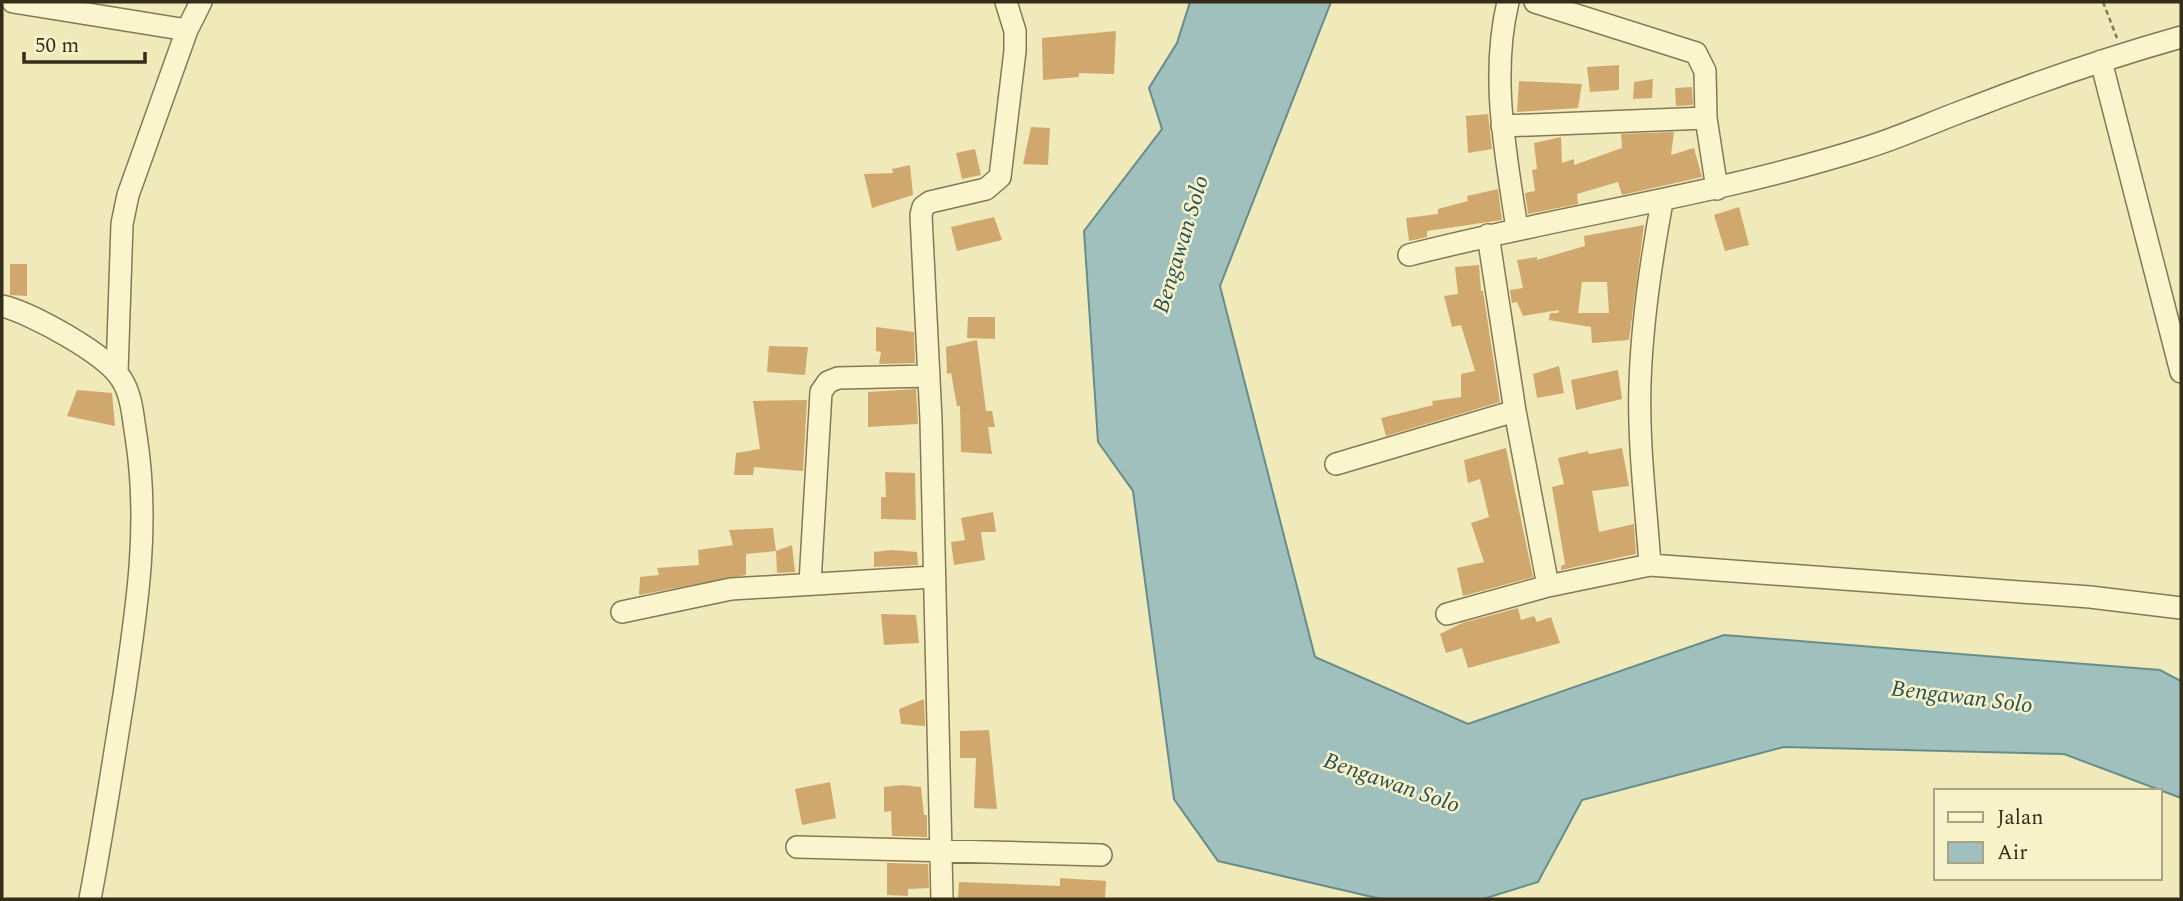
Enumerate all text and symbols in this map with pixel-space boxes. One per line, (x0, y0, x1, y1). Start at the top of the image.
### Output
scale bar (24, 21, 145, 65)
text: 50 m (35, 30, 79, 62)
water label: Bengawan Solo (1144, 171, 1219, 318)
water label: Bengawan Solo (1889, 671, 2035, 724)
water label: Bengawan Solo (1318, 744, 1465, 823)
legend (1934, 789, 2162, 880)
text: Jalan (1997, 802, 2043, 834)
text: Air (1997, 837, 2028, 869)

